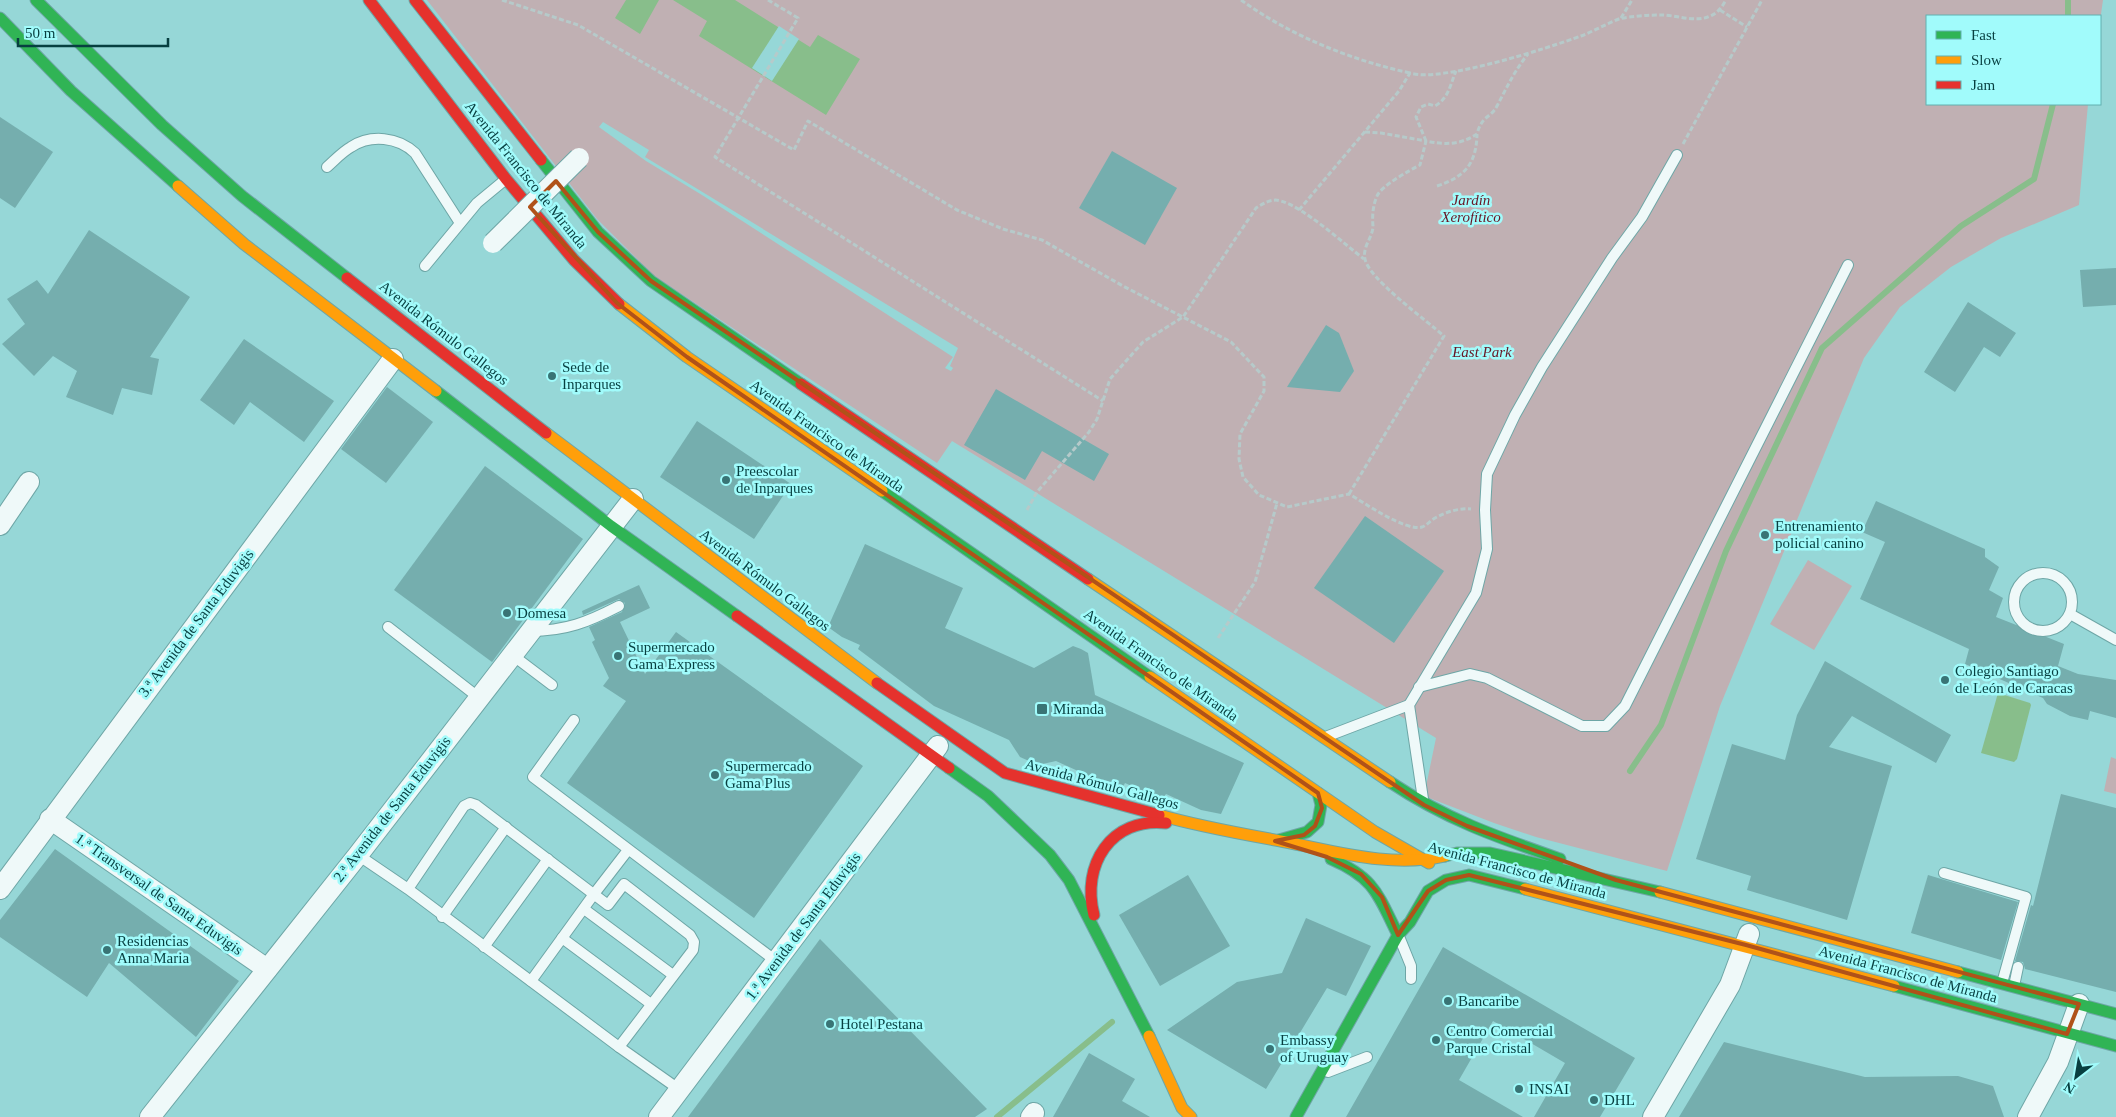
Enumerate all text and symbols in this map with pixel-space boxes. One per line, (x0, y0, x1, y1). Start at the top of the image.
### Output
scale bar (18, 15, 168, 47)
legend (1926, 15, 2101, 105)
text: 50 m (25, 25, 56, 41)
text: Fast (1971, 27, 1997, 43)
text: Slow (1971, 52, 2002, 68)
text: Jam (1971, 77, 1995, 93)
street label: Avenida Francisco de Miranda (462, 98, 590, 252)
park label: Jardín Xerofítico (1440, 192, 1501, 225)
street label: Avenida Rómulo Gallegos (376, 278, 512, 388)
park label: East Park (1451, 344, 1512, 360)
place label: Sede de Inparques (562, 359, 621, 392)
marker: Sede de Inparques (546, 370, 558, 382)
street label: Avenida Francisco de Miranda (747, 377, 907, 496)
place label: Preescolar de Inparques (736, 463, 813, 496)
marker: Preescolar de Inparques (720, 474, 732, 486)
place label: Entrenamiento policial canino (1775, 518, 1864, 551)
street label: Avenida Rómulo Gallegos (697, 526, 833, 634)
marker: Entrenamiento policial canino (1759, 529, 1771, 541)
street label: 3.ª Avenida de Santa Eduvigis (135, 546, 257, 700)
place label: Domesa (517, 605, 566, 621)
street label: Avenida Francisco de Miranda (1080, 605, 1242, 725)
marker: Domesa (501, 607, 513, 619)
place label: Supermercado Gama Express (628, 639, 715, 672)
marker: Supermercado Gama Express (612, 650, 624, 662)
place label: Colegio Santiago de León de Caracas (1955, 663, 2073, 696)
marker: Colegio Santiago de León de Caracas (1939, 674, 1951, 686)
place label: Miranda (1053, 700, 1104, 718)
marker: Miranda (1035, 702, 1049, 716)
street label: 2.ª Avenida de Santa Eduvigis (330, 733, 454, 885)
street label: Avenida Rómulo Gallegos (1023, 756, 1181, 812)
place label: Supermercado Gama Plus (725, 758, 812, 791)
marker: Supermercado Gama Plus (709, 769, 721, 781)
street label: 1.ª Transversal de Santa Eduvigis (72, 830, 246, 958)
street label: Avenida Francisco de Miranda (1426, 838, 1608, 902)
street label: 1.ª Avenida de Santa Eduvigis (742, 849, 864, 1003)
place label: Residencias Anna Maria (117, 933, 189, 966)
street label: Avenida Francisco de Miranda (1817, 942, 1999, 1006)
marker: Residencias Anna Maria (101, 944, 113, 956)
place label: Bancaribe (1458, 993, 1519, 1009)
marker: Bancaribe (1442, 995, 1454, 1007)
place label: Hotel Pestana (840, 1016, 923, 1032)
marker: Hotel Pestana (824, 1018, 836, 1030)
place label: Centro Comercial Parque Cristal (1446, 1023, 1553, 1056)
place label: Embassy of Uruguay (1280, 1032, 1349, 1065)
marker: Centro Comercial Parque Cristal (1430, 1034, 1442, 1046)
marker: Embassy of Uruguay (1264, 1043, 1276, 1055)
north arrow (2051, 1052, 2101, 1102)
text: N (2061, 1079, 2078, 1097)
place label: INSAI (1529, 1081, 1569, 1097)
marker: INSAI (1513, 1083, 1525, 1095)
place label: DHL (1604, 1092, 1635, 1108)
marker: DHL (1588, 1094, 1600, 1106)

